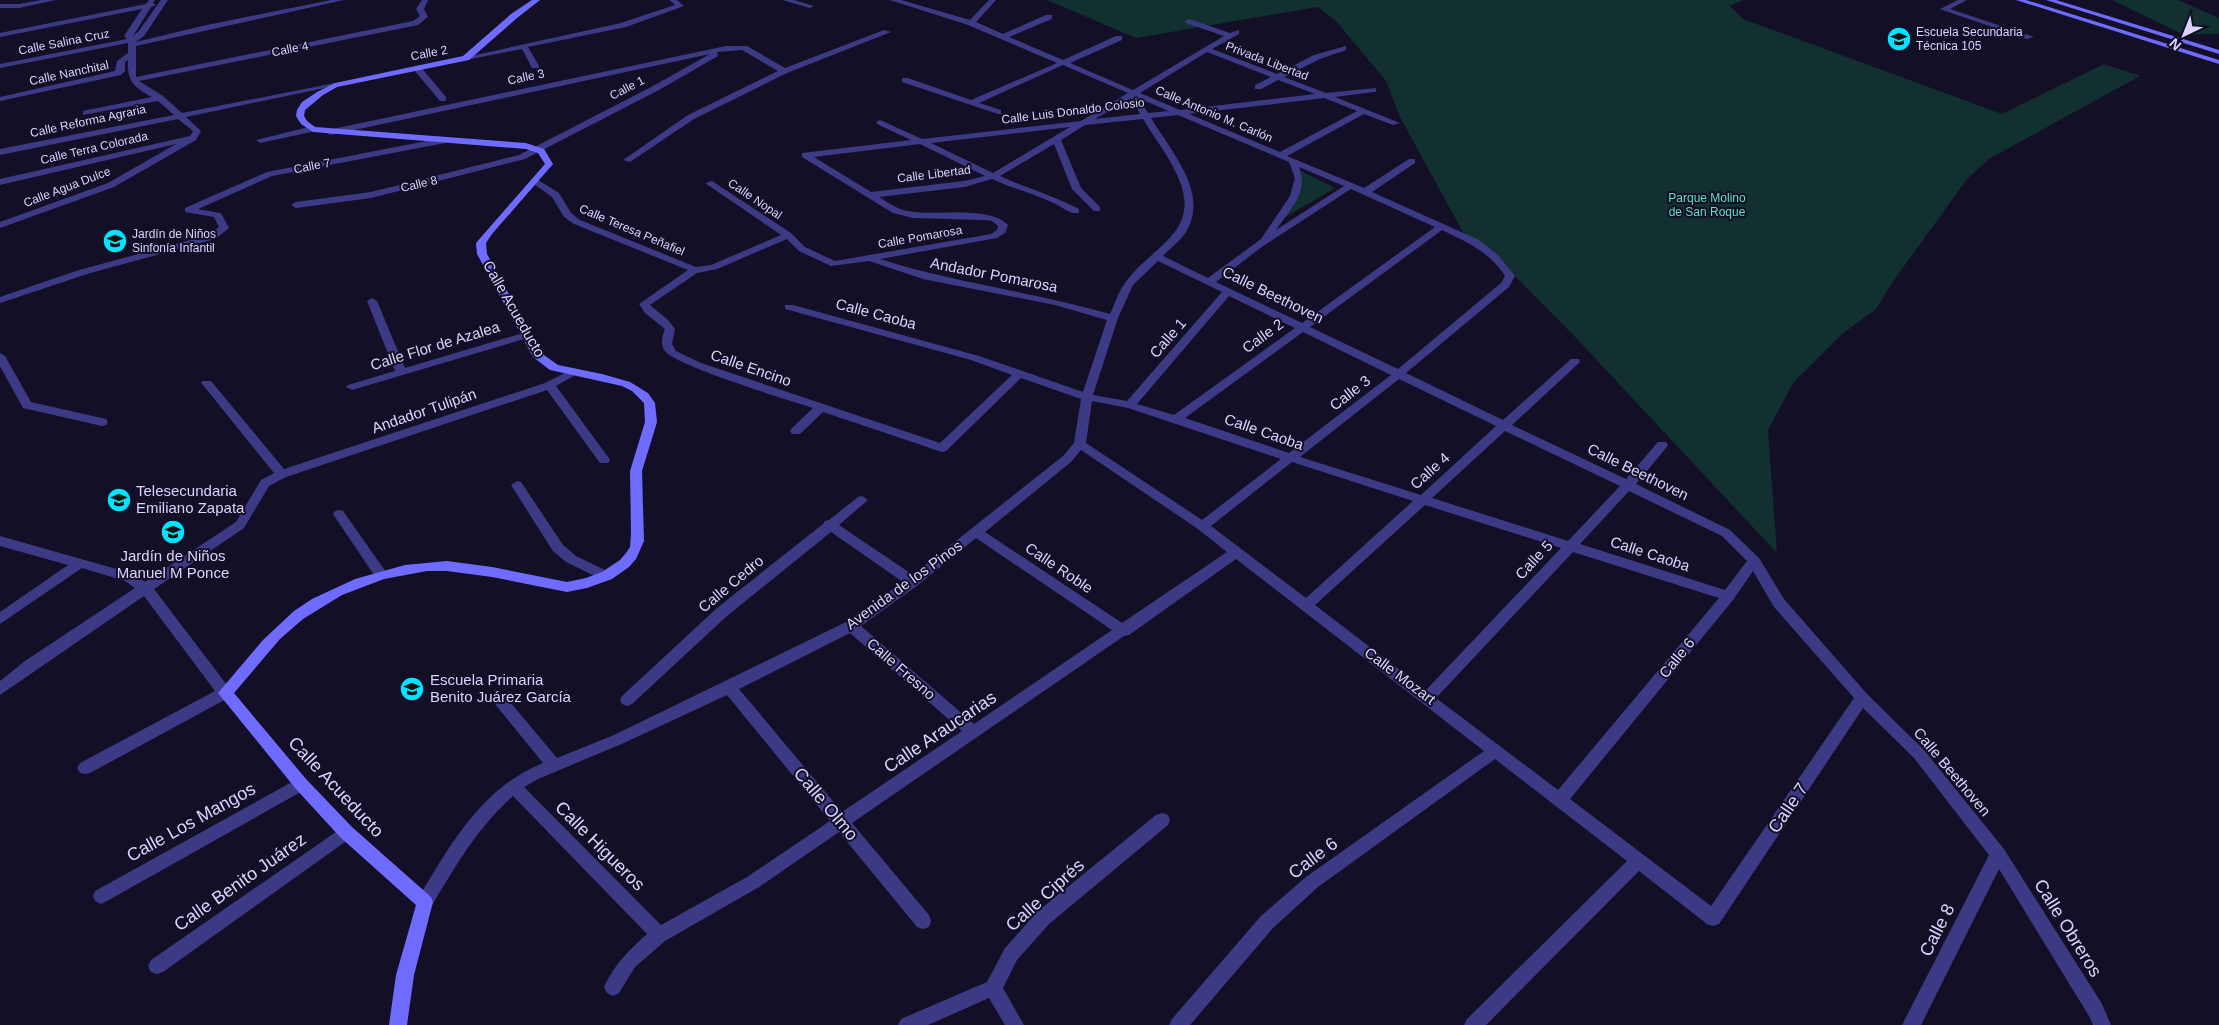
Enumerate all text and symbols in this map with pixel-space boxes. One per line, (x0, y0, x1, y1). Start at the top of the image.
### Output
north arrow (2159, 10, 2209, 60)
place label: Escuela Secundaria Técnica 105 (1916, 25, 2023, 53)
street label: Calle Salina Cruz (17, 26, 111, 58)
school or university icon: Escuela Secundaria Técnica 105 (1886, 26, 1912, 52)
text: N (2166, 35, 2184, 54)
street label: Calle 4 (270, 39, 310, 59)
street label: Privada Libertad (1224, 39, 1310, 83)
street label: Calle 2 (409, 43, 449, 63)
street label: Calle Nanchital (28, 58, 110, 88)
street label: Calle 3 (506, 66, 546, 88)
street label: Calle 1 (607, 73, 647, 103)
street label: Calle Antonio M. Carlón (1153, 83, 1275, 145)
street label: Calle Luis Donaldo Colosio (1001, 95, 1146, 127)
street label: Calle Reforma Agraria (29, 102, 148, 140)
street label: Calle Terra Colorada (39, 129, 149, 167)
street label: Calle 7 (292, 156, 332, 176)
street label: Calle Libertad (896, 163, 972, 185)
street label: Calle Agua Dulce (22, 164, 113, 210)
street label: Calle 8 (399, 173, 439, 195)
street label: Calle Nopal (725, 176, 785, 222)
park label: Parque Molino de San Roque (1668, 191, 1746, 219)
street label: Calle Teresa Peñafiel (577, 201, 687, 259)
street label: Calle Pomarosa (877, 223, 964, 251)
place label: Jardín de Niños Sinfonía Infantil (132, 227, 216, 255)
school or university icon: Jardín de Niños Sinfonía Infantil (102, 228, 128, 254)
street label: Andador Pomarosa (929, 254, 1060, 295)
street label: Calle Acueducto (480, 258, 549, 360)
street label: Calle Beethoven (1220, 263, 1326, 326)
street label: Calle Caoba (834, 295, 919, 333)
street label: Calle 1 (1146, 314, 1189, 361)
street label: Calle 2 (1239, 315, 1287, 356)
street label: Calle Flor de Azalea (368, 318, 502, 373)
street label: Calle Encino (709, 346, 794, 389)
street label: Calle 3 (1326, 372, 1373, 414)
street label: Andador Tulipán (369, 385, 478, 436)
street label: Calle Caoba (1222, 410, 1307, 453)
street label: Calle Beethoven (1585, 440, 1691, 503)
street label: Calle 4 (1407, 449, 1453, 493)
place label: Telesecundaria Emiliano Zapata (136, 482, 245, 516)
school or university icon: Telesecundaria Emiliano Zapata (106, 487, 132, 513)
school or university icon: Jardín de Niños Manuel M Ponce (160, 519, 186, 545)
street label: Calle Caoba (1608, 533, 1693, 575)
street label: Avenida de los Pinos (842, 537, 965, 633)
street label: Calle 5 (1511, 537, 1556, 583)
street label: Calle Roble (1022, 539, 1096, 596)
place label: Jardín de Niños Manuel M Ponce (117, 547, 229, 581)
street label: Calle Cedro (695, 552, 766, 616)
street label: Calle Fresno (864, 634, 939, 703)
street label: Calle 6 (1655, 634, 1698, 681)
street label: Calle Mozart (1362, 643, 1440, 708)
place label: Escuela Primaria Benito Juárez García (430, 671, 572, 705)
school or university icon: Escuela Primaria Benito Juárez García (399, 676, 425, 702)
street label: Calle Araucarias (880, 687, 1000, 777)
street label: Calle Beethoven (1910, 724, 1994, 819)
street label: Calle Acueducto (284, 733, 388, 841)
street label: Calle Olmo (790, 763, 862, 845)
street label: Calle Los Mangos (123, 778, 259, 866)
street label: Calle 7 (1764, 779, 1812, 837)
street label: Calle Higueros (551, 797, 649, 895)
street label: Calle Benito Juárez (170, 829, 310, 935)
street label: Calle 6 (1285, 833, 1341, 883)
street label: Calle Ciprés (1002, 855, 1088, 935)
street label: Calle Obreros (2030, 876, 2106, 980)
street label: Calle 8 (1915, 900, 1959, 960)

